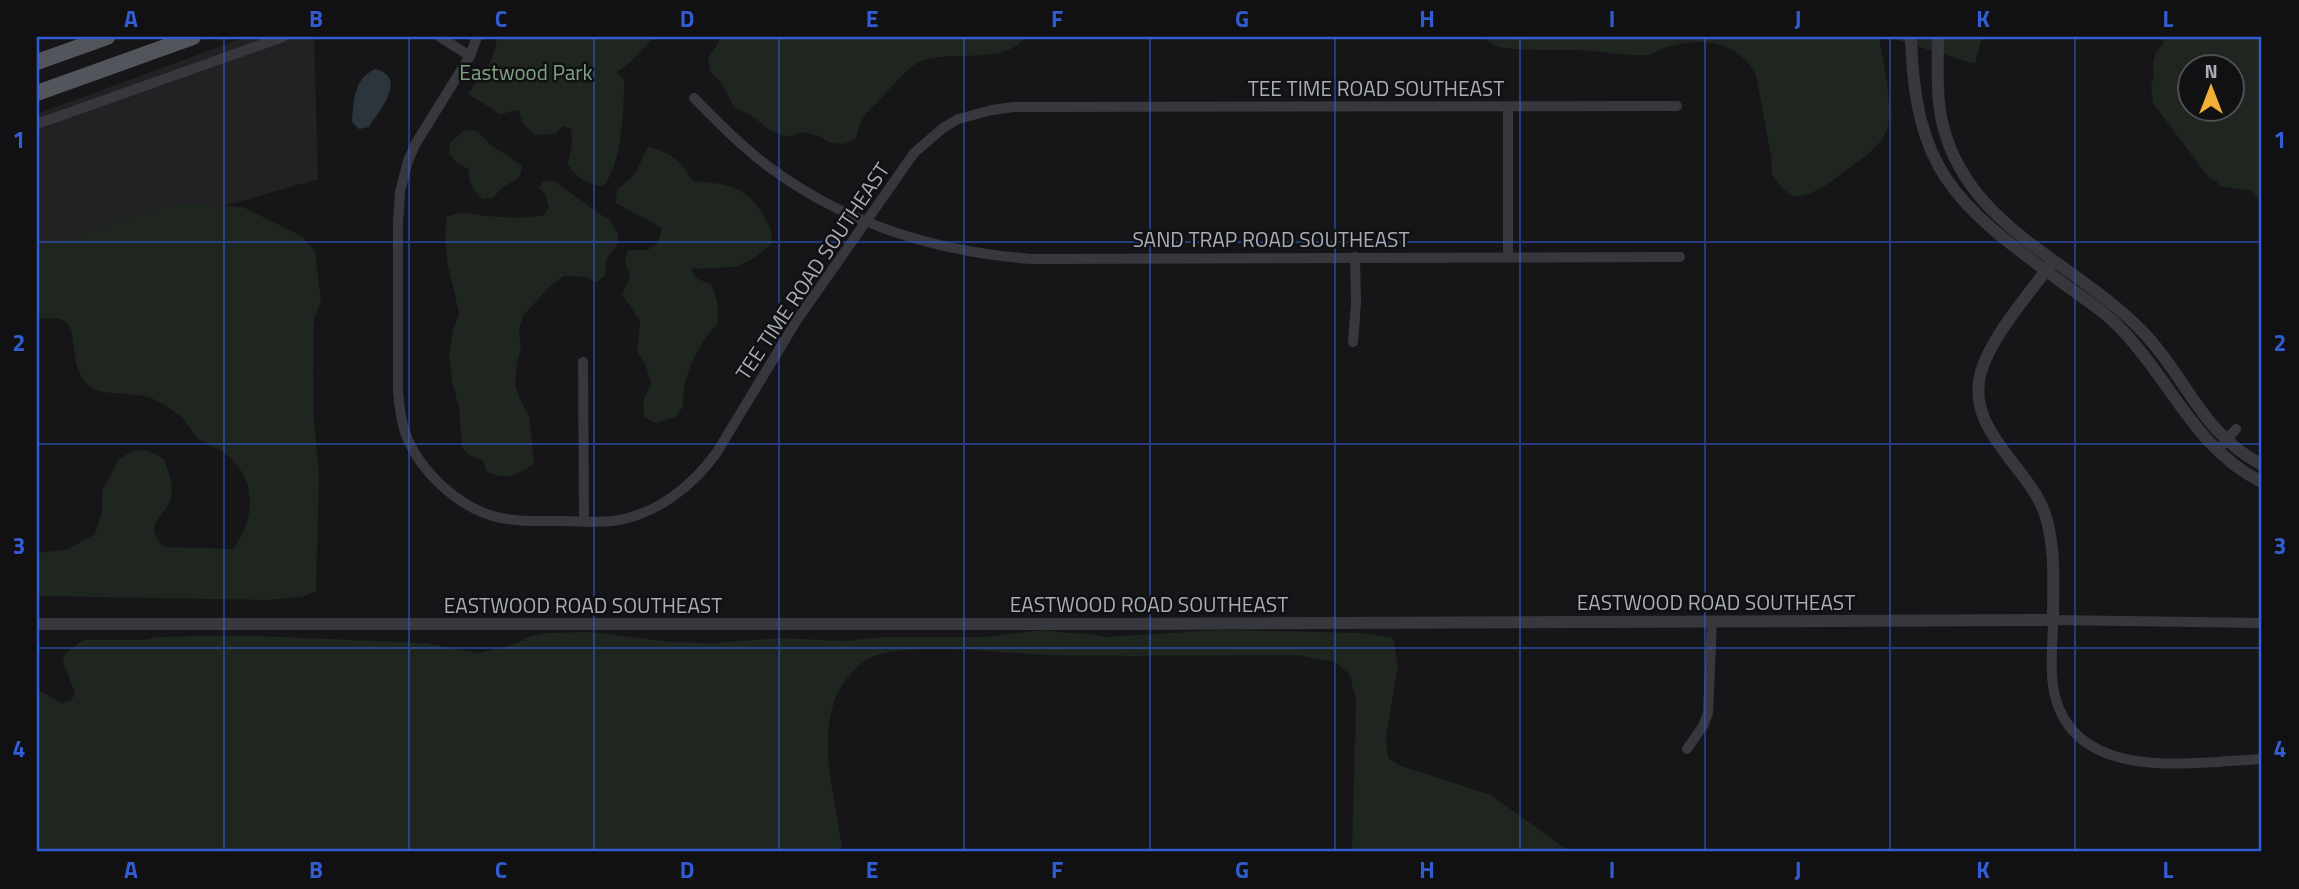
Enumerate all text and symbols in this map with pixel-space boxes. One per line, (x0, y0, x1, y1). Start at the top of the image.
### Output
text: A (124, 1, 138, 36)
text: B (309, 1, 323, 36)
text: C (495, 1, 507, 36)
text: D (680, 1, 694, 36)
text: E (866, 1, 878, 36)
text: F (1051, 1, 1063, 36)
text: G (1235, 1, 1249, 36)
text: H (1419, 1, 1435, 36)
text: I (1609, 1, 1615, 36)
text: J (1795, 1, 1801, 36)
text: K (1976, 1, 1990, 36)
text: L (2163, 1, 2174, 36)
north arrow (2176, 52, 2246, 122)
park label: Eastwood Park (459, 56, 593, 88)
text: N (2204, 56, 2218, 85)
street label: TEE TIME ROAD SOUTHEAST (1248, 72, 1504, 104)
text: 1 (13, 122, 25, 157)
text: 1 (2274, 122, 2286, 157)
street label: TEE TIME ROAD SOUTHEAST (727, 156, 897, 386)
street label: SAND TRAP ROAD SOUTHEAST (1132, 223, 1410, 255)
text: 2 (13, 325, 25, 360)
text: 2 (2274, 325, 2286, 360)
text: 3 (13, 528, 25, 563)
text: 3 (2274, 528, 2286, 563)
street label: EASTWOOD ROAD SOUTHEAST (1577, 586, 1855, 618)
street label: EASTWOOD ROAD SOUTHEAST (1010, 588, 1288, 620)
street label: EASTWOOD ROAD SOUTHEAST (444, 589, 722, 621)
text: 4 (13, 731, 25, 766)
text: 4 (2274, 731, 2286, 766)
text: A (124, 852, 138, 887)
text: B (309, 852, 323, 887)
text: C (495, 852, 507, 887)
text: D (680, 852, 694, 887)
text: E (866, 852, 878, 887)
text: F (1051, 852, 1063, 887)
text: G (1235, 852, 1249, 887)
text: H (1419, 852, 1435, 887)
text: I (1609, 852, 1615, 887)
text: J (1795, 852, 1801, 887)
text: K (1976, 852, 1990, 887)
text: L (2163, 852, 2174, 887)

